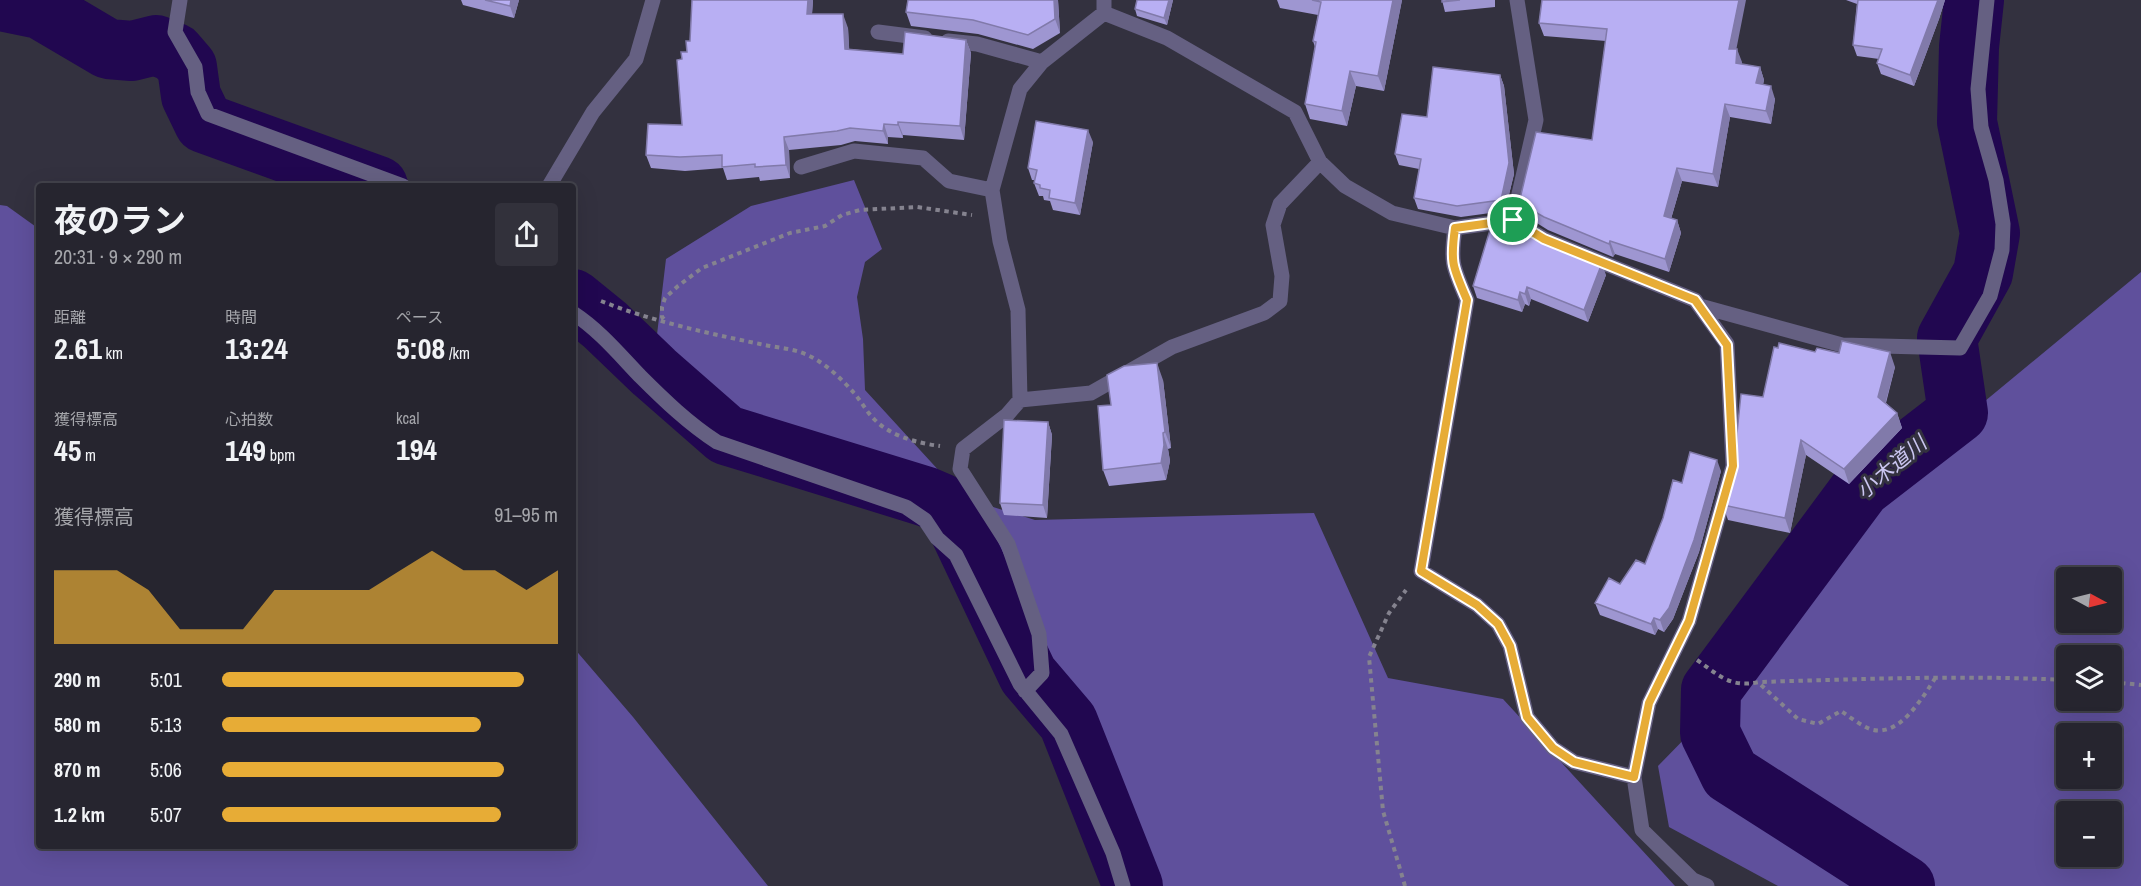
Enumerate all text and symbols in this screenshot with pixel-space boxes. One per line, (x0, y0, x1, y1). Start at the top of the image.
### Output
pin (1487, 194, 1538, 245)
text: 夜のラン (54, 198, 186, 242)
button: share (495, 203, 558, 266)
icon: arrive (1496, 203, 1529, 236)
text: 20:31 · 9 × 290 m (54, 243, 182, 270)
text: 距離 (54, 306, 86, 328)
text: 時間 (225, 306, 257, 328)
text: ペース (396, 306, 443, 328)
text: 2.61 (54, 328, 102, 368)
text: 13:24 (225, 328, 288, 368)
text: 5:08 (396, 328, 445, 368)
text: km (102, 342, 123, 364)
text: /km (445, 342, 470, 364)
text: kcal (396, 407, 419, 429)
text: 獲得標高 (54, 408, 118, 430)
text: 心拍数 (225, 408, 273, 430)
water label: 小木道川 (1850, 428, 1934, 505)
text: 194 (396, 429, 437, 469)
text: 45 (54, 430, 81, 470)
text: 149 (225, 430, 266, 470)
text: m (81, 444, 96, 466)
text: bpm (266, 444, 295, 466)
text: 91–95 m (494, 501, 558, 528)
text: 獲得標高 (54, 503, 134, 530)
north arrow (2056, 567, 2122, 633)
map controls (2056, 567, 2122, 867)
button: layers (2056, 645, 2122, 711)
text: 290 m (54, 666, 101, 693)
text: 5:01 (150, 666, 182, 693)
text: 580 m (54, 711, 101, 738)
text: 5:13 (150, 711, 182, 738)
button: + (2056, 723, 2122, 789)
text: 870 m (54, 756, 101, 783)
text: 5:06 (150, 756, 182, 783)
text: 1.2 km (54, 801, 105, 828)
text: 5:07 (150, 801, 182, 828)
button: − (2056, 801, 2122, 867)

